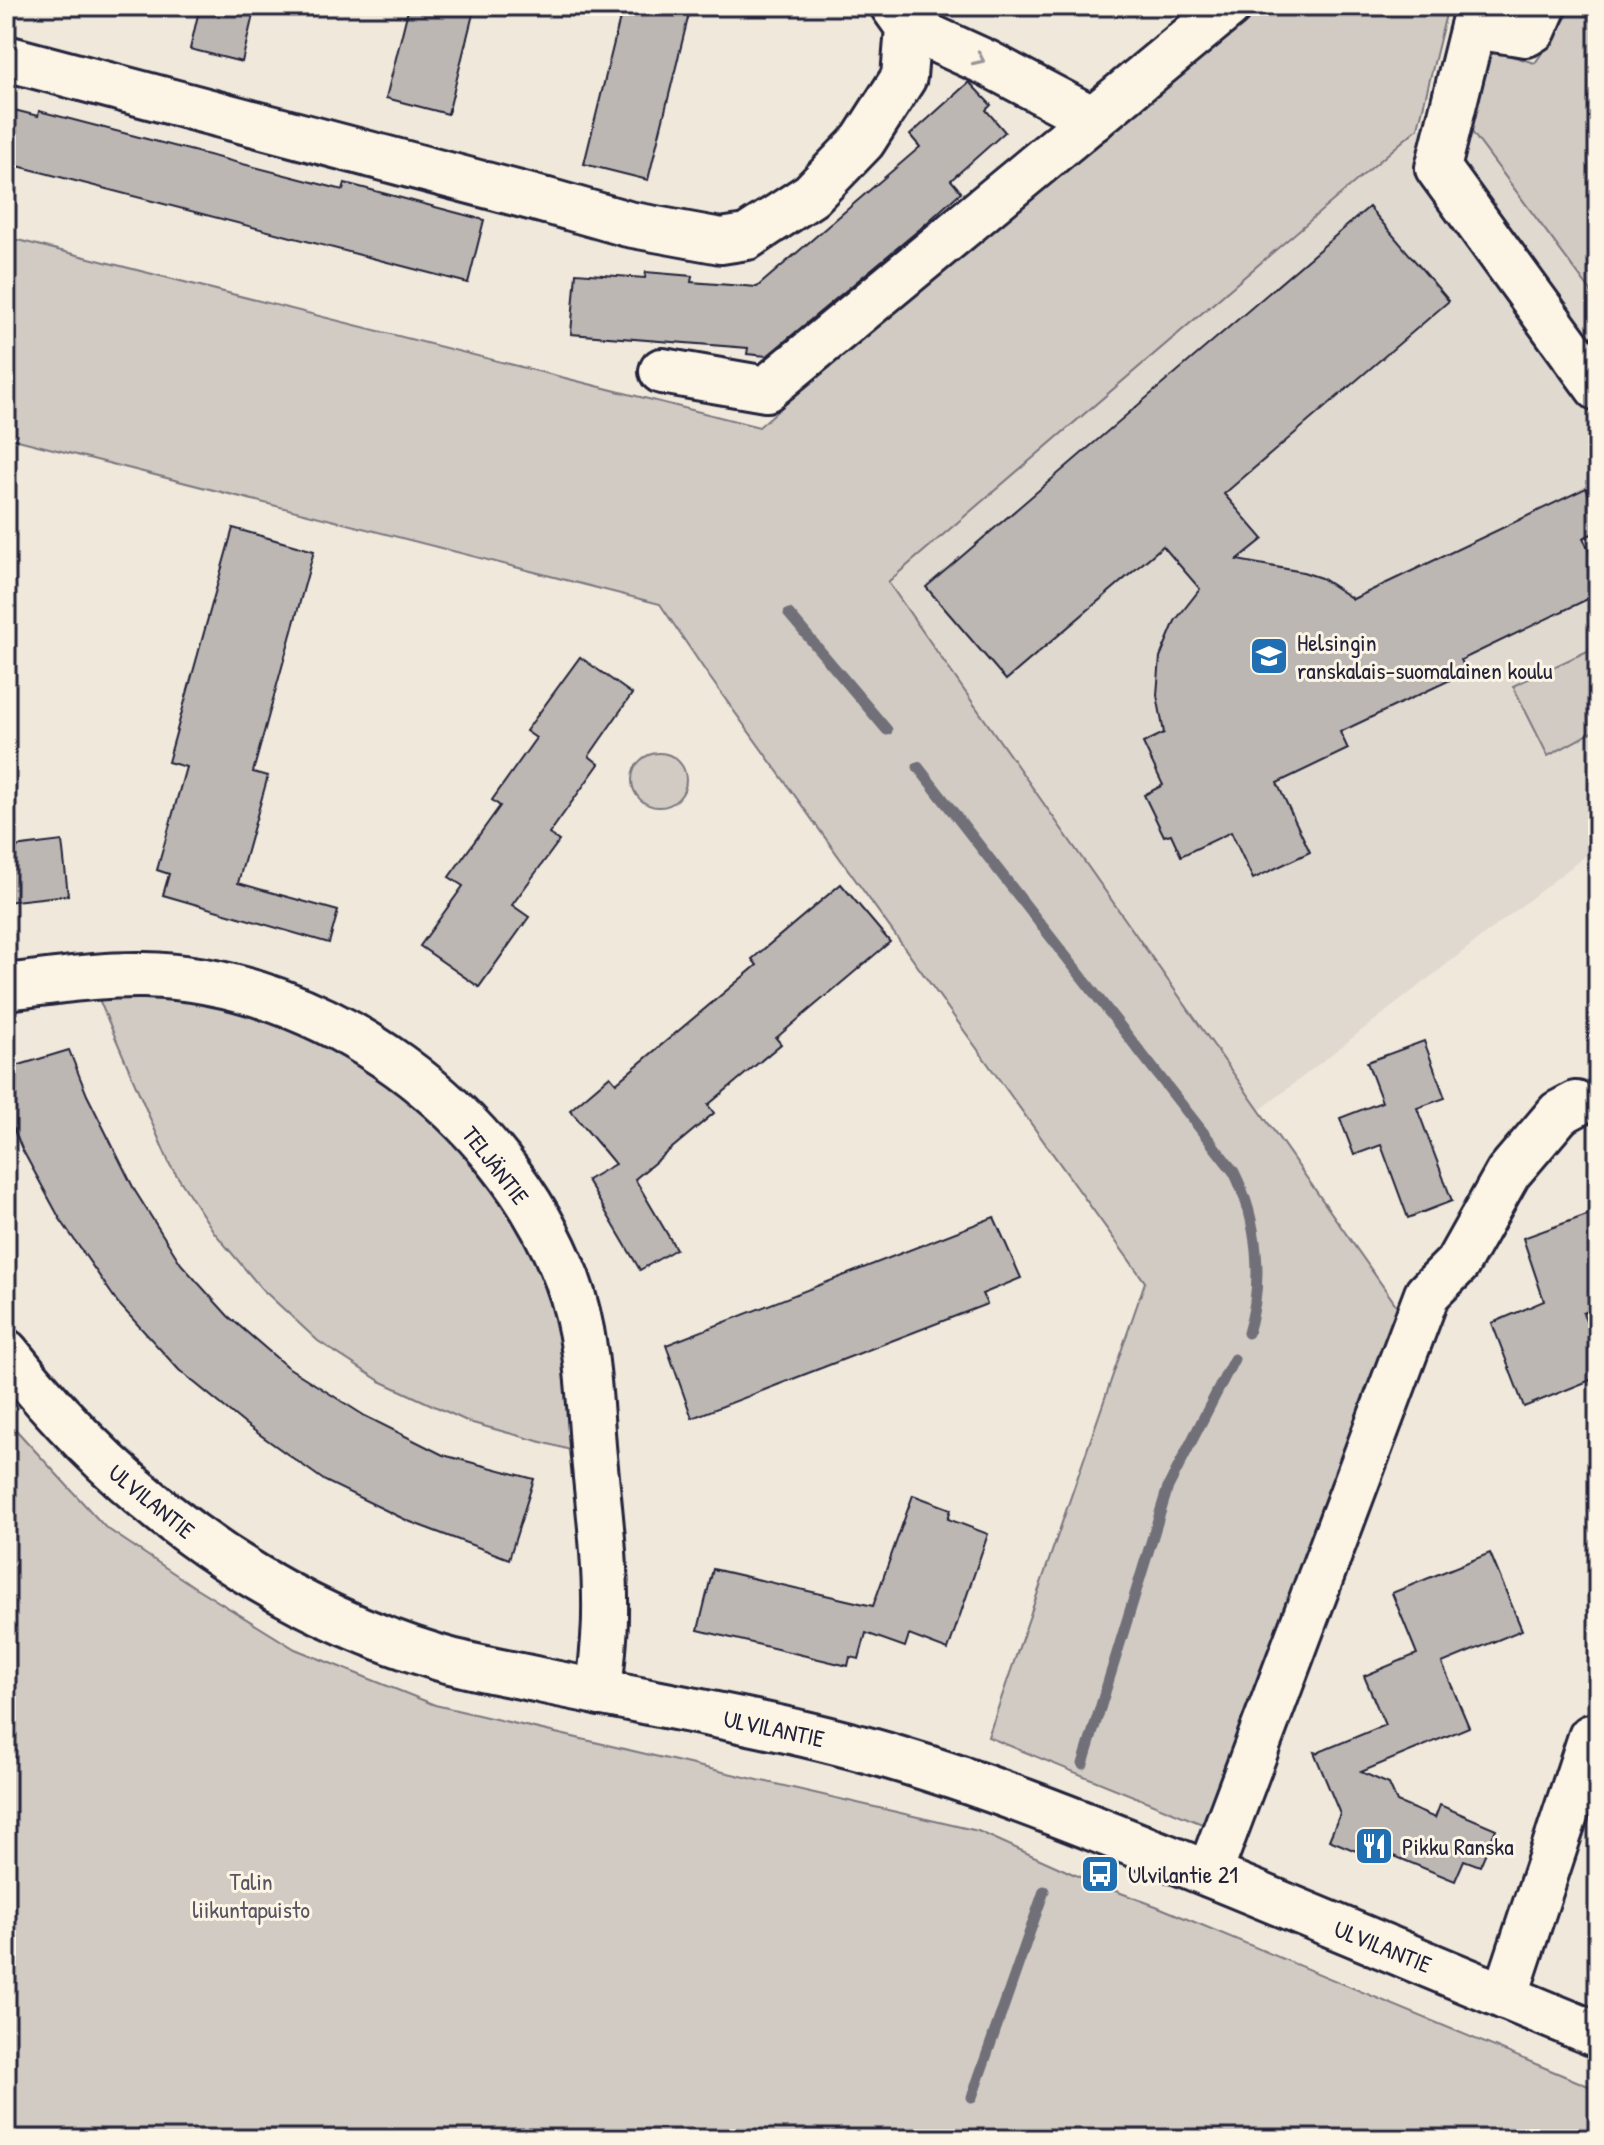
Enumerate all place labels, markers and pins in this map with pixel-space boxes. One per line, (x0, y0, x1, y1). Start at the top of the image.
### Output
place label: Helsingin ranskalais-suomalainen koulu (1297, 626, 1553, 686)
school or university icon: Helsingin ranskalais-suomalainen koulu (1248, 635, 1290, 677)
restaurant icon: Pikku Ranska (1353, 1825, 1395, 1867)
place label: Pikku Ranska (1402, 1830, 1514, 1862)
bus stop icon: Ulvilantie 21 (1079, 1853, 1121, 1895)
place label: Ulvilantie 21 (1128, 1858, 1238, 1890)

